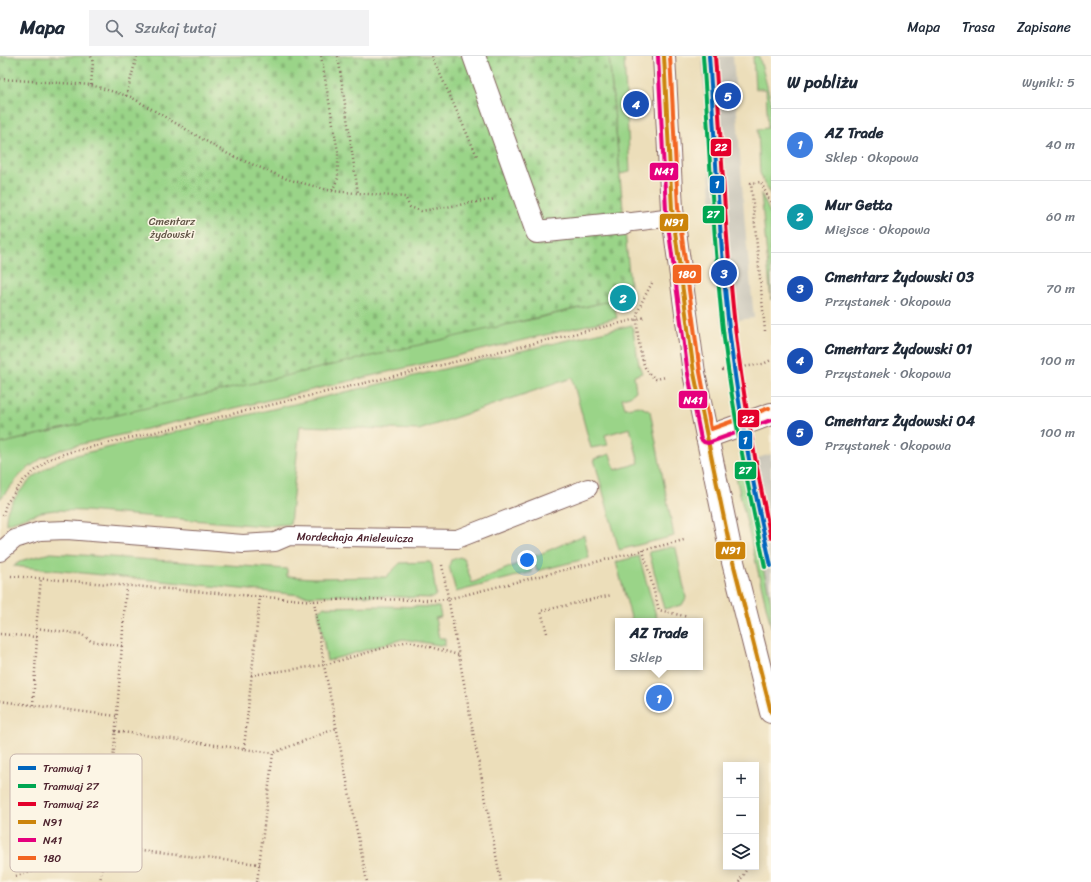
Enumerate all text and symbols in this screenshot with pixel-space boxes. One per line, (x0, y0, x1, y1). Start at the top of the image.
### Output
search box (89, 10, 369, 46)
text: Mapa (20, 11, 65, 44)
text: Szukaj tutaj (135, 15, 216, 41)
text: Mapa (907, 15, 940, 40)
text: Trasa (962, 15, 995, 40)
text: Zapisane (1017, 15, 1071, 40)
icon: search (103, 17, 125, 39)
text: W pobliżu (787, 67, 858, 97)
text: Wyniki: 5 (1022, 71, 1075, 94)
pin: 5 (715, 81, 741, 111)
pin: 4 (623, 89, 649, 119)
text: AZ Trade (825, 120, 884, 146)
text: 1 (797, 133, 803, 156)
text: 40 m (1045, 133, 1075, 156)
line badge: 22 (710, 138, 732, 157)
text: 22 (714, 138, 728, 157)
text: Sklep · Okopowa (825, 146, 918, 169)
line badge: N41 (649, 162, 679, 181)
text: N41 (653, 162, 674, 181)
line badge: 1 (709, 175, 725, 194)
text: 1 (715, 175, 720, 194)
text: Mur Getta (825, 192, 892, 218)
line badge: 27 (702, 205, 725, 224)
text: 27 (706, 205, 721, 224)
text: 2 (796, 205, 804, 228)
text: 60 m (1046, 205, 1075, 228)
park label: Cmentarz żydowski (149, 212, 196, 244)
line badge: N91 (659, 213, 689, 232)
text: N91 (663, 213, 684, 232)
text: Miejsce · Okopowa (825, 218, 930, 241)
pin: 3 (711, 258, 737, 288)
line badge: 180 (672, 264, 702, 284)
text: Cmentarz Żydowski 03 (825, 264, 974, 290)
text: 180 (678, 265, 696, 284)
text: 3 (796, 277, 804, 300)
text: 70 m (1046, 277, 1075, 300)
pin: 2 (610, 283, 636, 313)
text: Przystanek · Okopowa (825, 290, 951, 313)
text: Cmentarz Żydowski 01 (825, 336, 972, 362)
text: 4 (796, 349, 804, 372)
text: 100 m (1040, 349, 1075, 372)
text: Przystanek · Okopowa (825, 362, 951, 385)
line badge: N41 (678, 390, 708, 409)
text: N41 (682, 391, 703, 410)
text: Cmentarz Żydowski 04 (825, 408, 975, 434)
line badge: 22 (737, 409, 760, 428)
text: 22 (741, 410, 755, 429)
text: 5 (796, 421, 804, 444)
text: 100 m (1040, 421, 1075, 444)
line badge: 1 (738, 430, 753, 450)
text: 1 (743, 431, 748, 450)
text: Przystanek · Okopowa (825, 434, 951, 457)
line badge: 27 (734, 461, 757, 480)
text: 27 (738, 461, 753, 480)
street label: Mordechaja Anielewicza (297, 527, 414, 548)
line badge: N91 (715, 541, 746, 560)
text: N91 (720, 541, 741, 560)
your location (517, 550, 537, 570)
popup (615, 618, 703, 670)
text: AZ Trade (630, 620, 688, 646)
text: Sklep (630, 646, 662, 669)
pin: 1 (646, 683, 672, 713)
legend (10, 754, 142, 872)
text: Tramwaj 1 (43, 759, 91, 778)
map controls (723, 762, 759, 870)
button: + (723, 762, 759, 798)
text: Tramwaj 27 (43, 777, 100, 796)
text: Tramwaj 22 (43, 795, 100, 814)
button: − (723, 798, 759, 834)
text: N91 (43, 813, 62, 832)
text: N41 (43, 831, 62, 850)
button: layers (723, 834, 759, 870)
text: 180 (43, 849, 61, 868)

